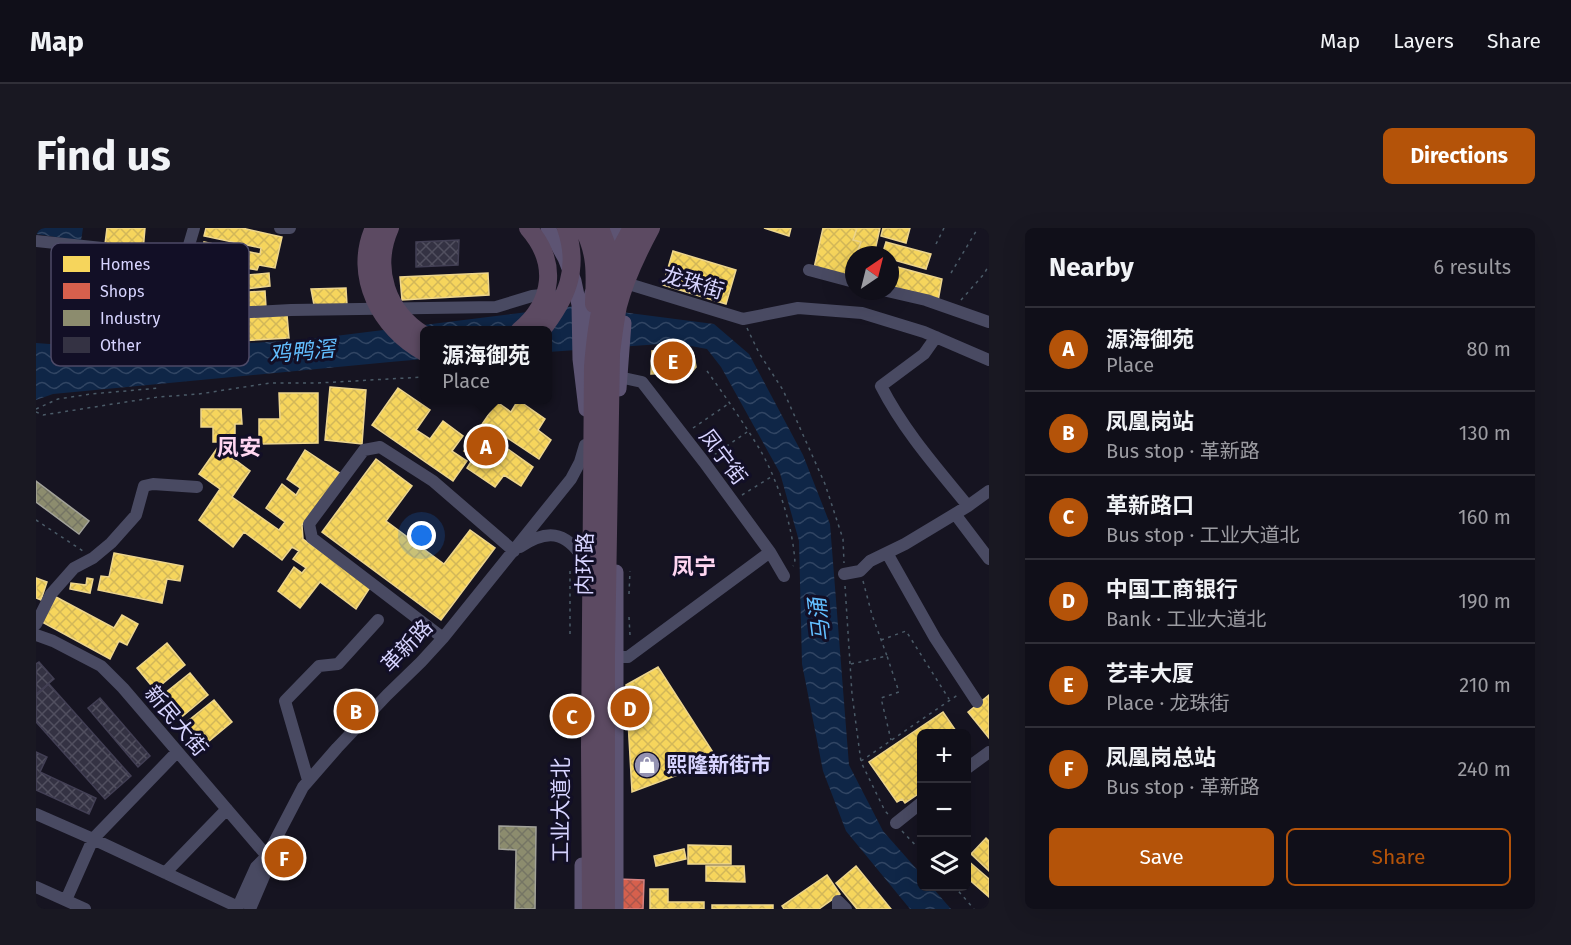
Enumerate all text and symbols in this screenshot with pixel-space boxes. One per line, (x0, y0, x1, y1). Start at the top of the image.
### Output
text: Map (30, 25, 84, 58)
text: Map (1320, 28, 1360, 54)
text: Layers (1393, 28, 1454, 54)
text: Share (1487, 28, 1541, 54)
button: Directions (1383, 128, 1535, 184)
text: Find us (36, 131, 171, 181)
legend (51, 243, 249, 366)
north arrow (845, 246, 899, 300)
text: Nearby (1049, 252, 1134, 283)
text: Homes (100, 255, 150, 274)
text: 6 results (1434, 255, 1511, 279)
street label: 龙珠街 (659, 261, 727, 305)
text: Shops (100, 282, 144, 301)
text: Industry (100, 309, 160, 328)
popup (420, 326, 552, 404)
text: 源海御苑 (1106, 326, 1194, 353)
water label: 鸡鸭滘 (268, 335, 339, 368)
text: Other (100, 336, 142, 355)
text: A (1063, 337, 1074, 361)
text: 80 m (1466, 337, 1511, 361)
pin: E (654, 338, 692, 384)
text: 源海御苑 (442, 342, 530, 369)
text: Place (1106, 353, 1154, 377)
text: Place (442, 369, 490, 393)
text: 凤凰岗站 (1106, 408, 1194, 435)
text: B (1062, 421, 1075, 445)
text: 130 m (1459, 421, 1511, 445)
pin: A (466, 424, 506, 468)
street label: 凤宁街 (694, 424, 752, 490)
district label: 凤安 (217, 434, 261, 461)
text: Bus stop · 革新路 (1106, 439, 1260, 463)
text: 革新路口 (1106, 492, 1194, 519)
text: C (1063, 505, 1074, 529)
text: 160 m (1458, 505, 1511, 529)
your location (407, 521, 436, 550)
text: Bus stop · 工业大道北 (1106, 523, 1300, 547)
street label: 内环路 (571, 532, 599, 596)
district label: 凤宁 (672, 553, 716, 580)
text: 中国工商银行 (1106, 576, 1238, 603)
text: D (1062, 589, 1075, 613)
text: 190 m (1458, 589, 1511, 613)
water label: 马涌 (803, 593, 836, 643)
text: Bank · 工业大道北 (1106, 607, 1266, 631)
street label: 革新路 (376, 614, 438, 678)
text: 艺丰大厦 (1106, 660, 1194, 687)
text: E (1063, 673, 1074, 697)
text: 210 m (1459, 673, 1511, 697)
street label: 新民大街 (139, 680, 213, 762)
pin: D (610, 686, 650, 730)
pin: B (336, 688, 376, 734)
text: Place · 龙珠街 (1106, 691, 1230, 715)
pin: C (552, 694, 592, 738)
map controls (917, 729, 971, 891)
button: + (917, 729, 971, 783)
text: 凤凰岗总站 (1106, 744, 1216, 771)
shop icon: 熙隆新街市 (632, 750, 662, 780)
place label: 熙隆新街市 (666, 752, 771, 778)
text: F (1064, 757, 1073, 781)
text: 240 m (1457, 757, 1511, 781)
street label: 工业大道北 (548, 758, 574, 863)
text: Bus stop · 革新路 (1106, 775, 1260, 799)
button: − (917, 783, 971, 837)
button: Save (1049, 828, 1274, 886)
button: Share (1286, 828, 1511, 886)
pin: F (264, 836, 304, 880)
button: layers (917, 837, 971, 891)

